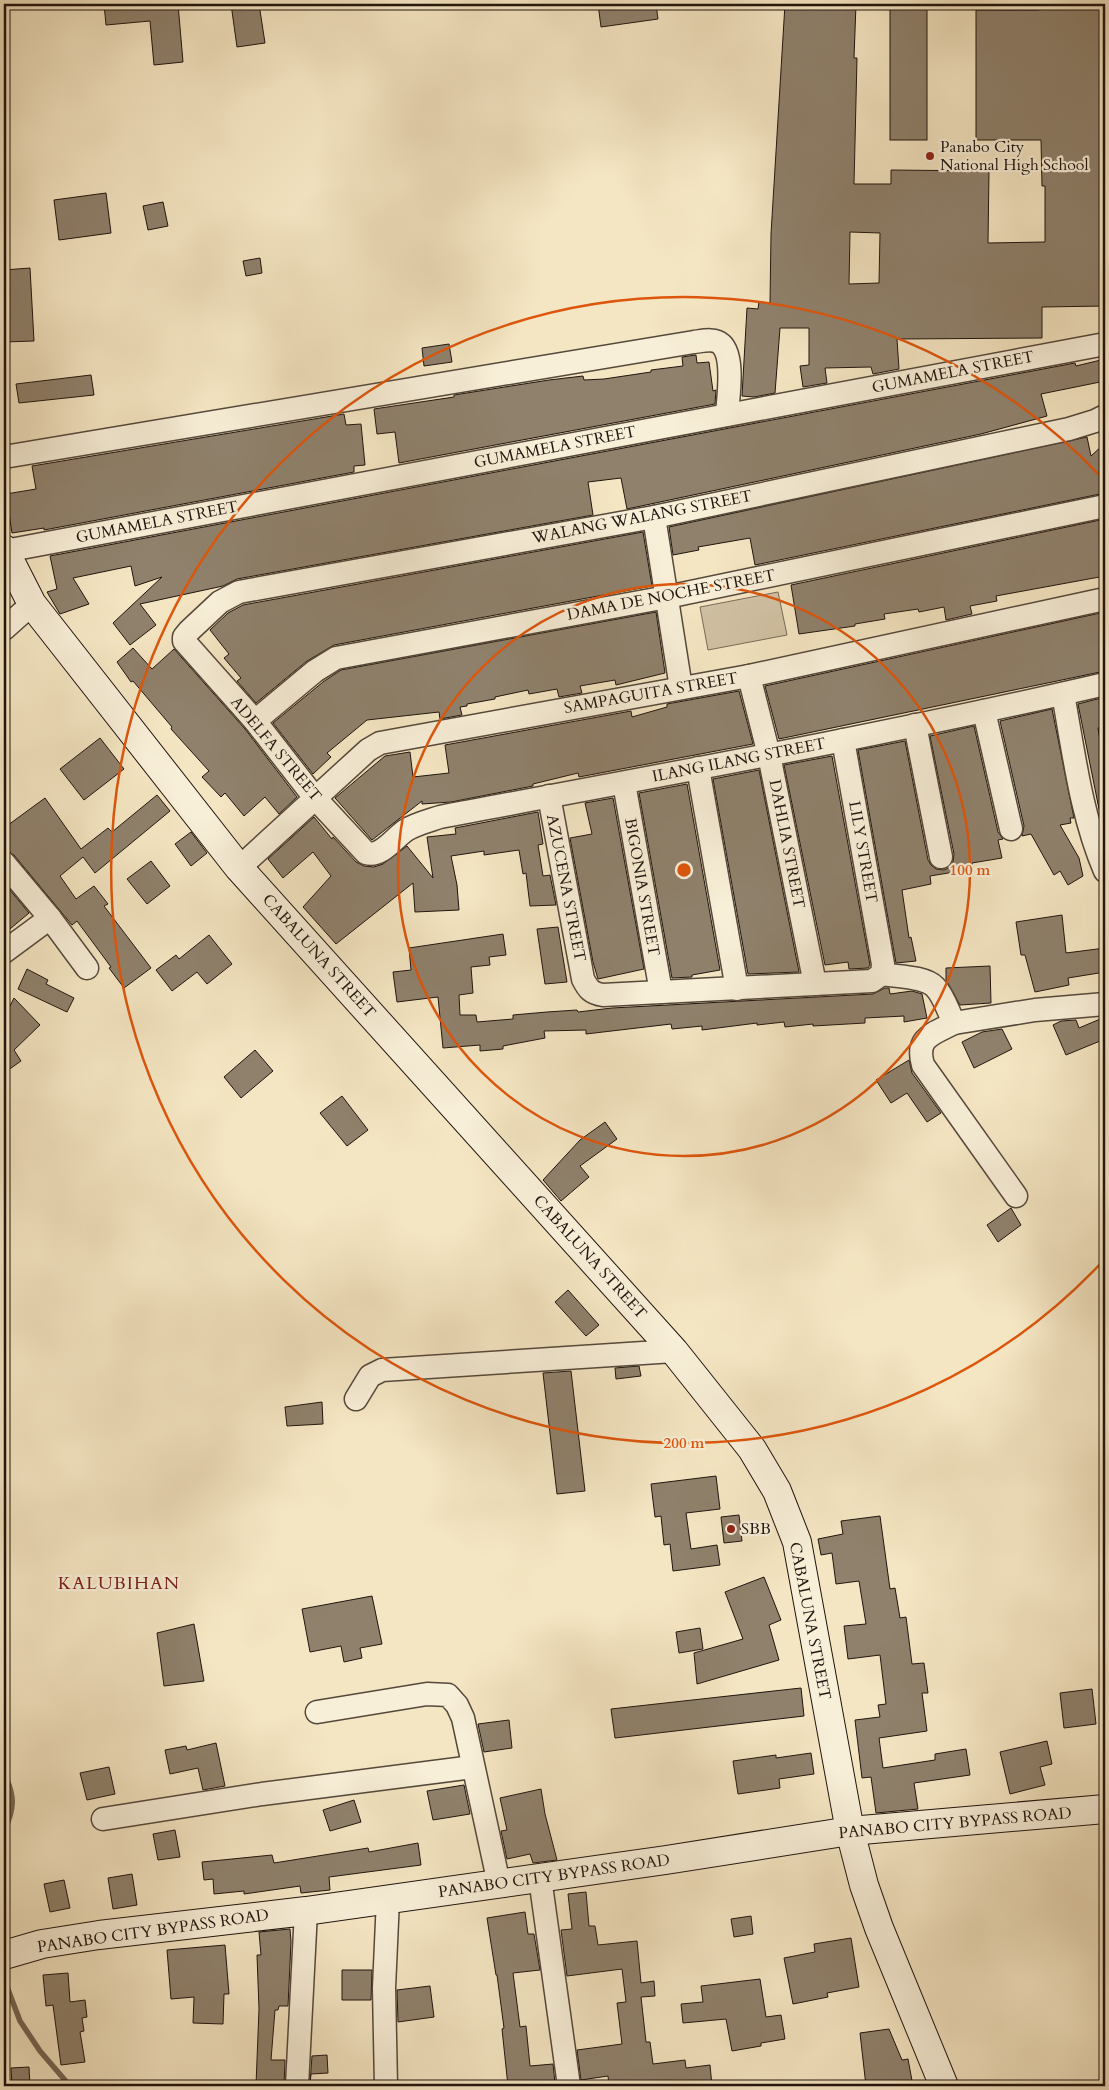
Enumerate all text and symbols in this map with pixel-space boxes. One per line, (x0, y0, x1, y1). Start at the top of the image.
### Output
place label: Panabo City National High School (940, 136, 1089, 176)
marker: Panabo City National High School (924, 150, 936, 162)
street label: GUMAMELA STREET (870, 345, 1036, 399)
street label: GUMAMELA STREET (472, 420, 638, 474)
street label: WALANG WALANG STREET (529, 485, 754, 549)
street label: GUMAMELA STREET (74, 495, 240, 549)
street label: DAMA DE NOCHE STREET (565, 564, 777, 626)
street label: SAMPAGUITA STREET (562, 667, 740, 719)
street label: ADELFA STREET (225, 692, 327, 806)
street label: ILANG ILANG STREET (650, 732, 828, 788)
street label: DAHLIA STREET (764, 778, 810, 911)
street label: LILY STREET (843, 799, 883, 905)
street label: AZUCENA STREET (541, 812, 591, 964)
street label: BIGONIA STREET (619, 816, 665, 958)
text: 100 m (950, 860, 991, 880)
centre of rings (675, 861, 693, 879)
street label: CABALUNA STREET (257, 889, 381, 1023)
street label: CABALUNA STREET (528, 1190, 652, 1324)
text: 200 m (664, 1433, 705, 1453)
place label: SBB (741, 1518, 771, 1540)
marker: SBB (725, 1523, 737, 1535)
street label: CABALUNA STREET (784, 1540, 836, 1702)
district label: KALUBIHAN (58, 1571, 180, 1596)
street label: PANABO CITY BYPASS ROAD (838, 1802, 1072, 1844)
street label: PANABO CITY BYPASS ROAD (437, 1849, 671, 1903)
street label: PANABO CITY BYPASS ROAD (36, 1904, 270, 1958)

